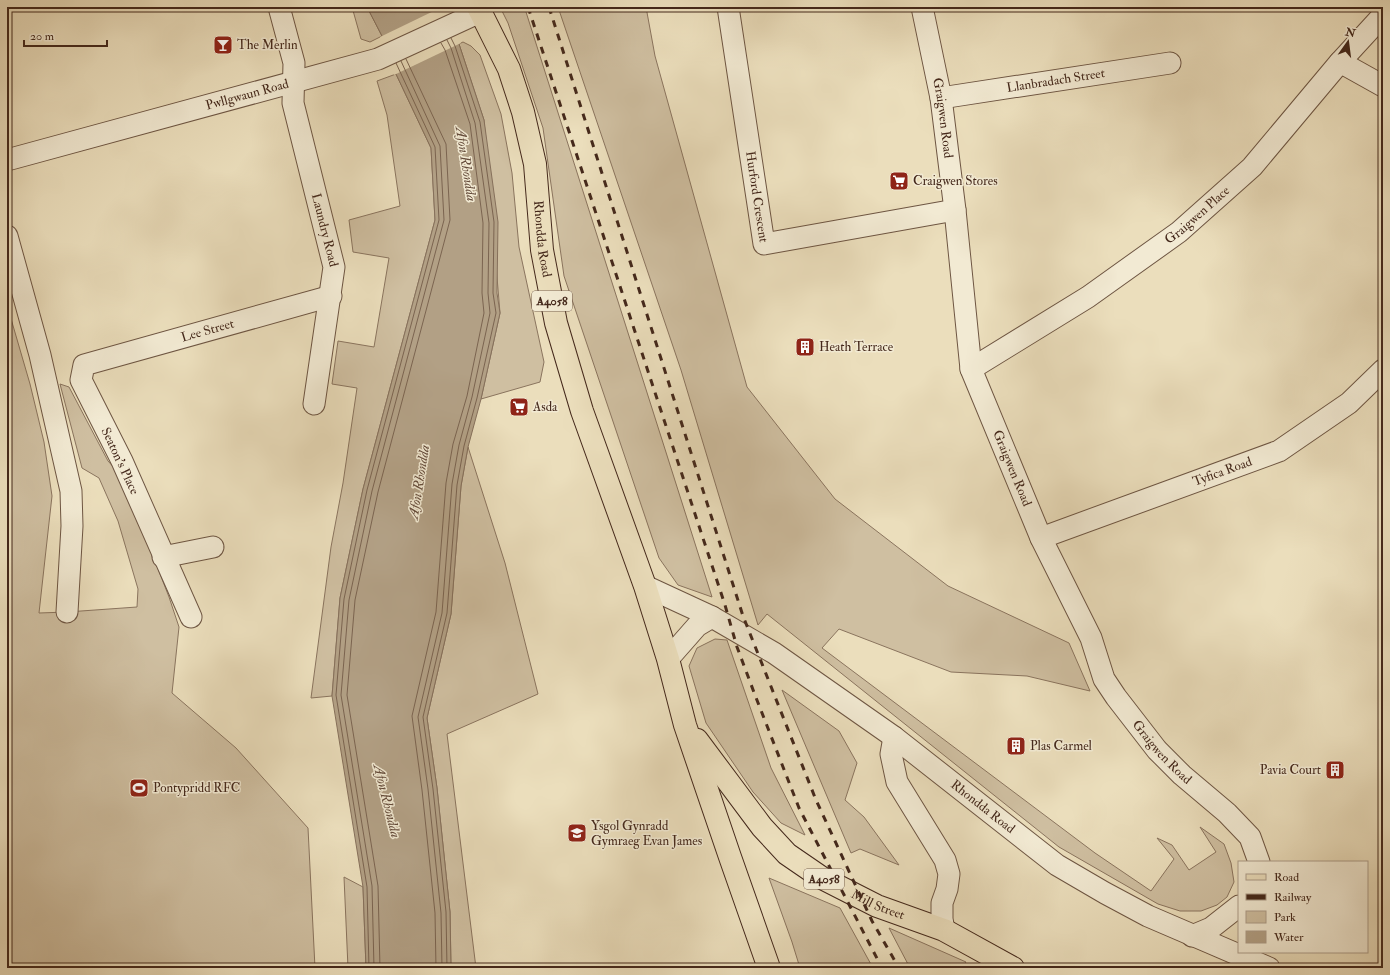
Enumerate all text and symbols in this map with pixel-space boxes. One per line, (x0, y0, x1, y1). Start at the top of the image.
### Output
scale bar (24, 22, 107, 48)
north arrow (1328, 22, 1368, 62)
text: N (1343, 25, 1358, 41)
text: 20 m (30, 29, 55, 44)
bar icon: The Merlin (212, 34, 234, 56)
place label: The Merlin (237, 37, 298, 53)
street label: Llanbradach Street (1005, 65, 1106, 96)
street label: Pwllgwaun Road (204, 76, 291, 114)
street label: Graigwen Road (929, 76, 957, 160)
water label: Afon Rhondda (451, 124, 480, 203)
street label: Hurford Crescent (742, 150, 772, 244)
supermarket icon: Craigwen Stores (888, 170, 910, 192)
place label: Craigwen Stores (913, 173, 998, 189)
street label: Graigwen Place (1162, 182, 1233, 248)
street label: Laundry Road (308, 192, 342, 269)
street label: Rhondda Road (530, 200, 555, 279)
road number: A4058 (532, 291, 572, 311)
street label: Lee Street (179, 315, 236, 345)
building icon: Heath Terrace (794, 336, 816, 358)
place label: Heath Terrace (819, 339, 894, 355)
supermarket icon: Asda (508, 396, 530, 418)
place label: Asda (532, 399, 558, 415)
street label: Seaton's Place (97, 425, 143, 498)
street label: Graigwen Road (989, 428, 1035, 509)
water label: Afon Rhondda (404, 443, 433, 522)
street label: Tyfica Road (1190, 453, 1255, 490)
street label: Graigwen Road (1129, 717, 1195, 788)
building icon: Plas Carmel (1005, 735, 1027, 757)
place label: Plas Carmel (1030, 738, 1093, 754)
building icon: Pavia Court (1324, 759, 1346, 781)
water label: Afon Rhondda (369, 760, 404, 840)
place label: Pavia Court (1260, 762, 1321, 778)
sports icon: Pontypridd RFC (128, 777, 150, 799)
street label: Rhondda Road (948, 777, 1019, 837)
place label: Pontypridd RFC (153, 780, 240, 797)
place label: Ysgol Gynradd Gymraeg Evan James (591, 818, 703, 850)
school or university icon: Ysgol Gynradd Gymraeg Evan James (566, 822, 588, 844)
legend (1238, 861, 1368, 953)
road number: A4058 (804, 869, 844, 889)
text: Road (1274, 870, 1299, 885)
street label: Mill Street (848, 886, 907, 923)
text: Railway (1274, 890, 1312, 905)
text: Park (1274, 910, 1296, 925)
text: Water (1273, 930, 1304, 945)

